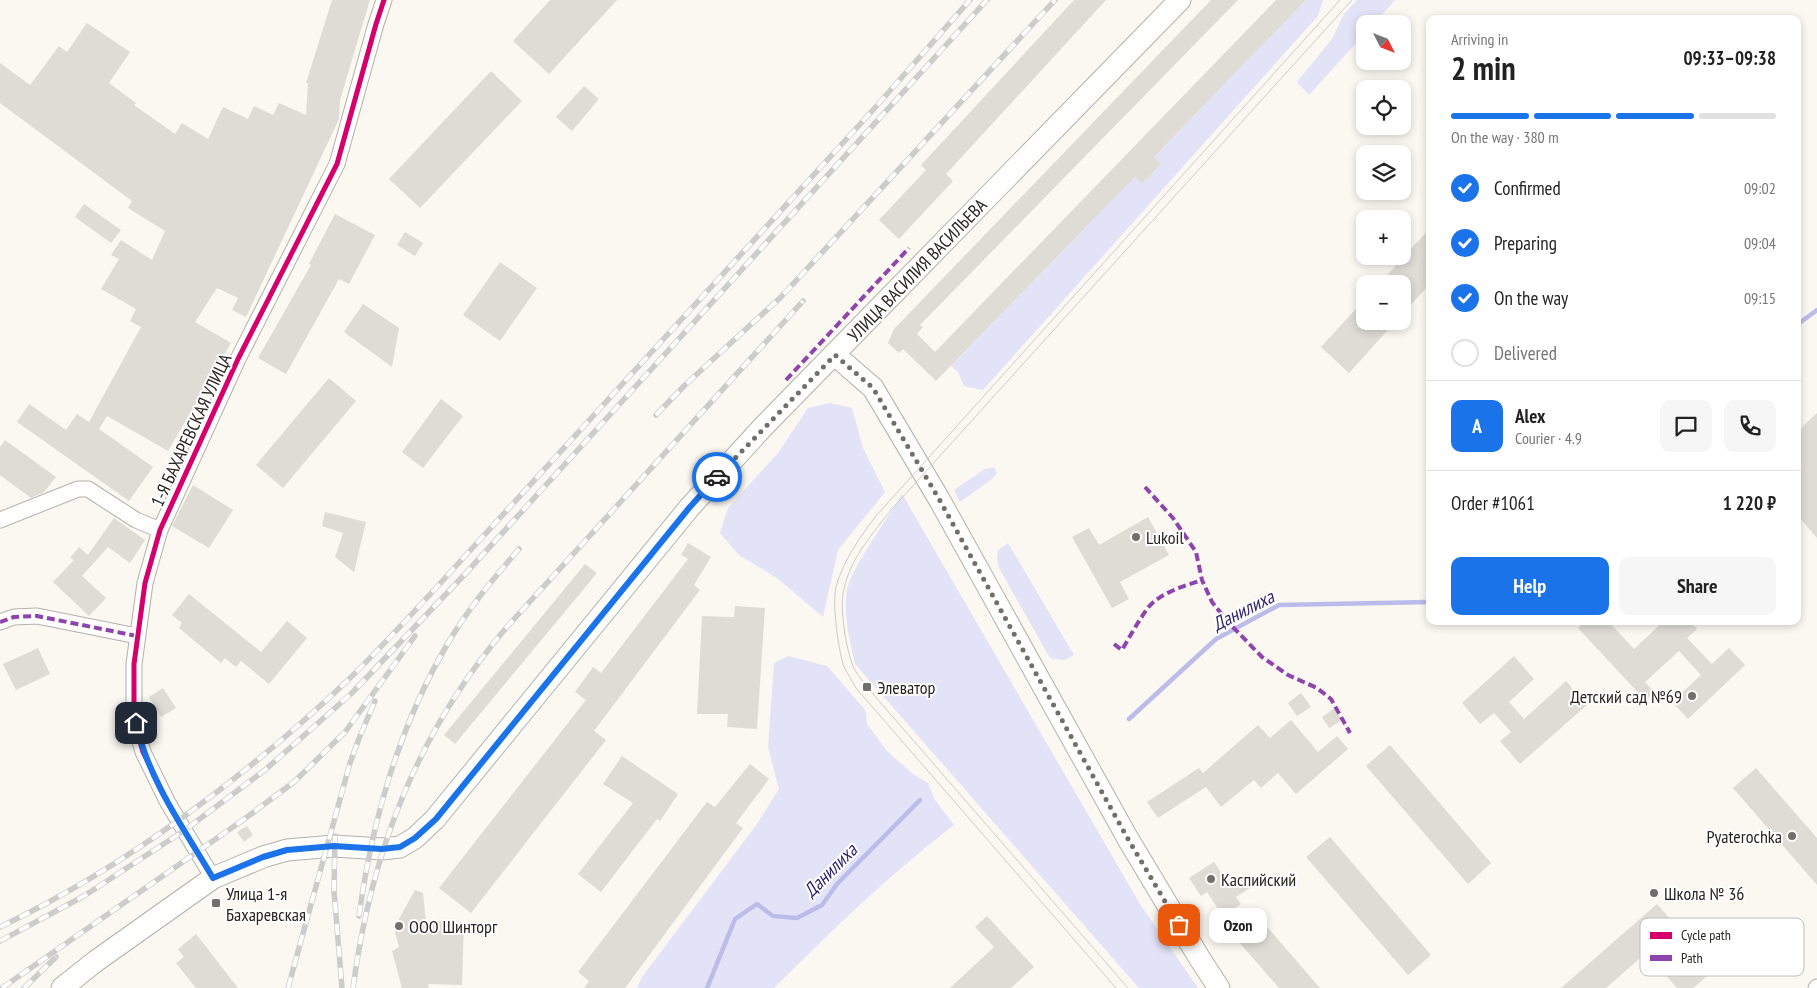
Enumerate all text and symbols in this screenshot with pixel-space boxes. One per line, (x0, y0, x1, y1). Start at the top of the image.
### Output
north arrow (1356, 15, 1411, 70)
map controls (1356, 15, 1411, 330)
text: Arriving in (1451, 29, 1508, 49)
text: 09:33–09:38 (1683, 46, 1776, 70)
text: 2 min (1451, 47, 1516, 89)
button: locate (1356, 80, 1411, 135)
text: On the way · 380 m (1451, 127, 1559, 147)
button: layers (1356, 145, 1411, 200)
icon: check (1451, 174, 1479, 202)
text: Confirmed (1494, 176, 1561, 200)
text: 09:02 (1744, 178, 1776, 198)
street label: УЛИЦА ВАСИЛИЯ ВАСИЛЬЕВА (843, 193, 992, 347)
button: + (1356, 210, 1411, 265)
icon: check (1451, 229, 1479, 257)
text: Preparing (1494, 231, 1557, 255)
text: 09:04 (1744, 233, 1776, 253)
button: − (1356, 275, 1411, 330)
icon: check (1451, 284, 1479, 312)
text: On the way (1494, 286, 1568, 310)
text: 09:15 (1744, 288, 1776, 308)
text: Delivered (1494, 341, 1557, 365)
street label: 1-Я БАХАРЕВСКАЯ УЛИЦА (146, 350, 237, 510)
button: chat (1660, 400, 1712, 452)
button: phone (1724, 400, 1776, 452)
text: Alex (1515, 404, 1545, 428)
text: A (1472, 414, 1482, 438)
text: Courier · 4.9 (1515, 428, 1582, 448)
courier (692, 452, 742, 502)
icon: car (703, 463, 731, 491)
text: Order #1061 (1451, 491, 1535, 515)
text: 1 220 ₽ (1723, 491, 1776, 515)
place label: Lukoil (1146, 526, 1185, 549)
marker: Lukoil (1130, 531, 1142, 543)
button: Help (1451, 557, 1609, 615)
button: Share (1619, 557, 1776, 615)
water label: Данилиха (1207, 584, 1279, 636)
place label: Элеватор (877, 676, 935, 699)
marker: Элеватор (861, 681, 873, 693)
place label: Детский сад №69 (1570, 685, 1682, 708)
marker: Детский сад №69 (1686, 690, 1698, 702)
pin (115, 702, 157, 744)
icon: home (122, 709, 150, 737)
place label: Pyaterochka (1706, 825, 1782, 848)
marker: Pyaterochka (1786, 830, 1798, 842)
water label: Данилиха (797, 837, 863, 903)
place label: Каспийский (1221, 868, 1296, 891)
marker: Каспийский (1205, 873, 1217, 885)
place label: Улица 1-я Бахаревская (226, 882, 306, 926)
place label: Школа № 36 (1664, 882, 1744, 905)
marker: Школа № 36 (1648, 887, 1660, 899)
marker: Улица 1-я Бахаревская (210, 897, 222, 909)
pin (1158, 904, 1200, 946)
callout: Ozon (1209, 908, 1266, 942)
icon: bag (1165, 911, 1193, 939)
place label: ООО Шинторг (409, 915, 498, 938)
text: Ozon (1224, 915, 1252, 935)
legend (1640, 918, 1804, 976)
marker: ООО Шинторг (393, 920, 405, 932)
text: Cycle path (1681, 926, 1731, 944)
text: Path (1681, 949, 1703, 967)

